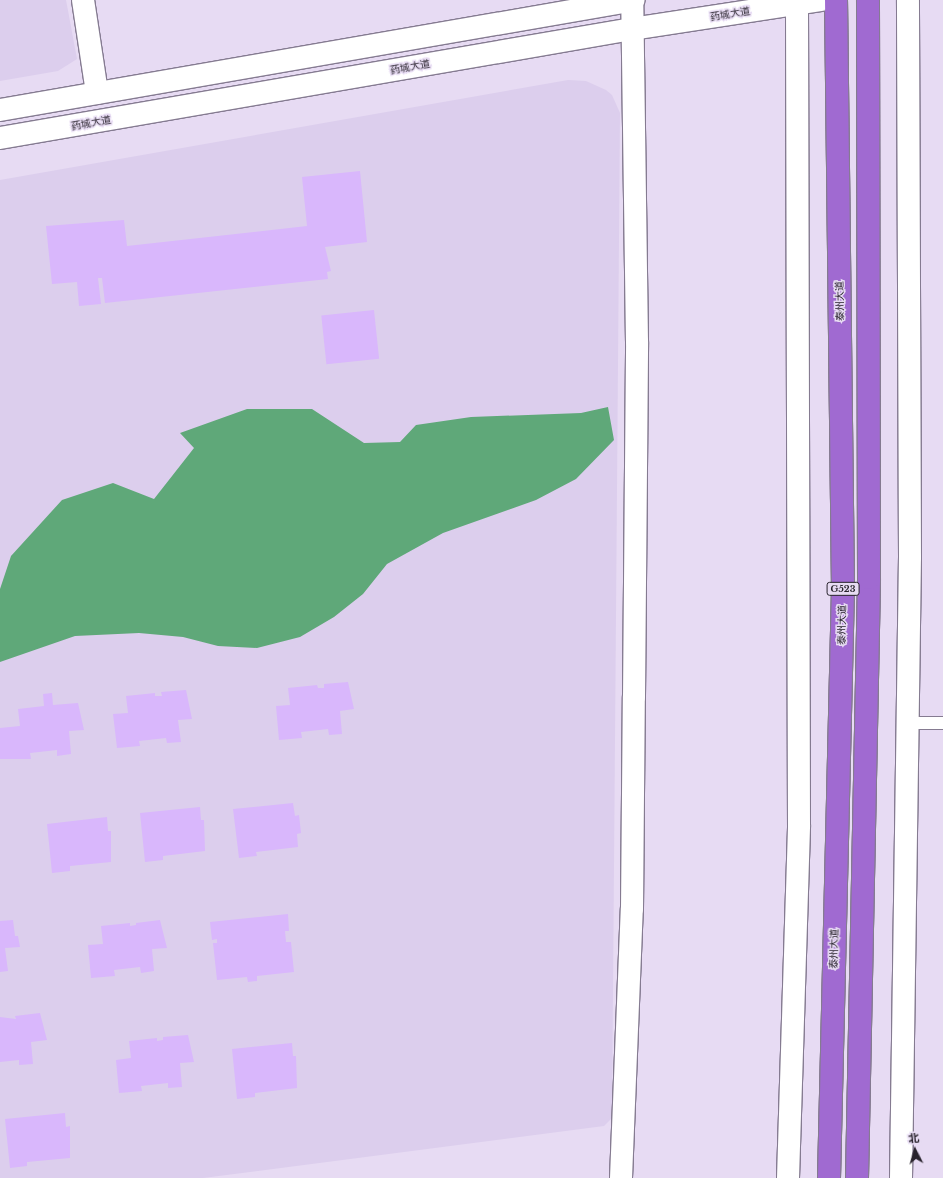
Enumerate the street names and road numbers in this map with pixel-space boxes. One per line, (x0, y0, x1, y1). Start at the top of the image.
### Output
street label: 药城大道 (709, 5, 751, 23)
street label: 药城大道 (389, 58, 431, 76)
street label: 药城大道 (70, 114, 112, 132)
street label: 泰州大道 (834, 281, 846, 321)
road number: G523 (826, 582, 860, 596)
street label: 泰州大道 (836, 605, 848, 645)
street label: 泰州大道 (828, 929, 840, 969)

